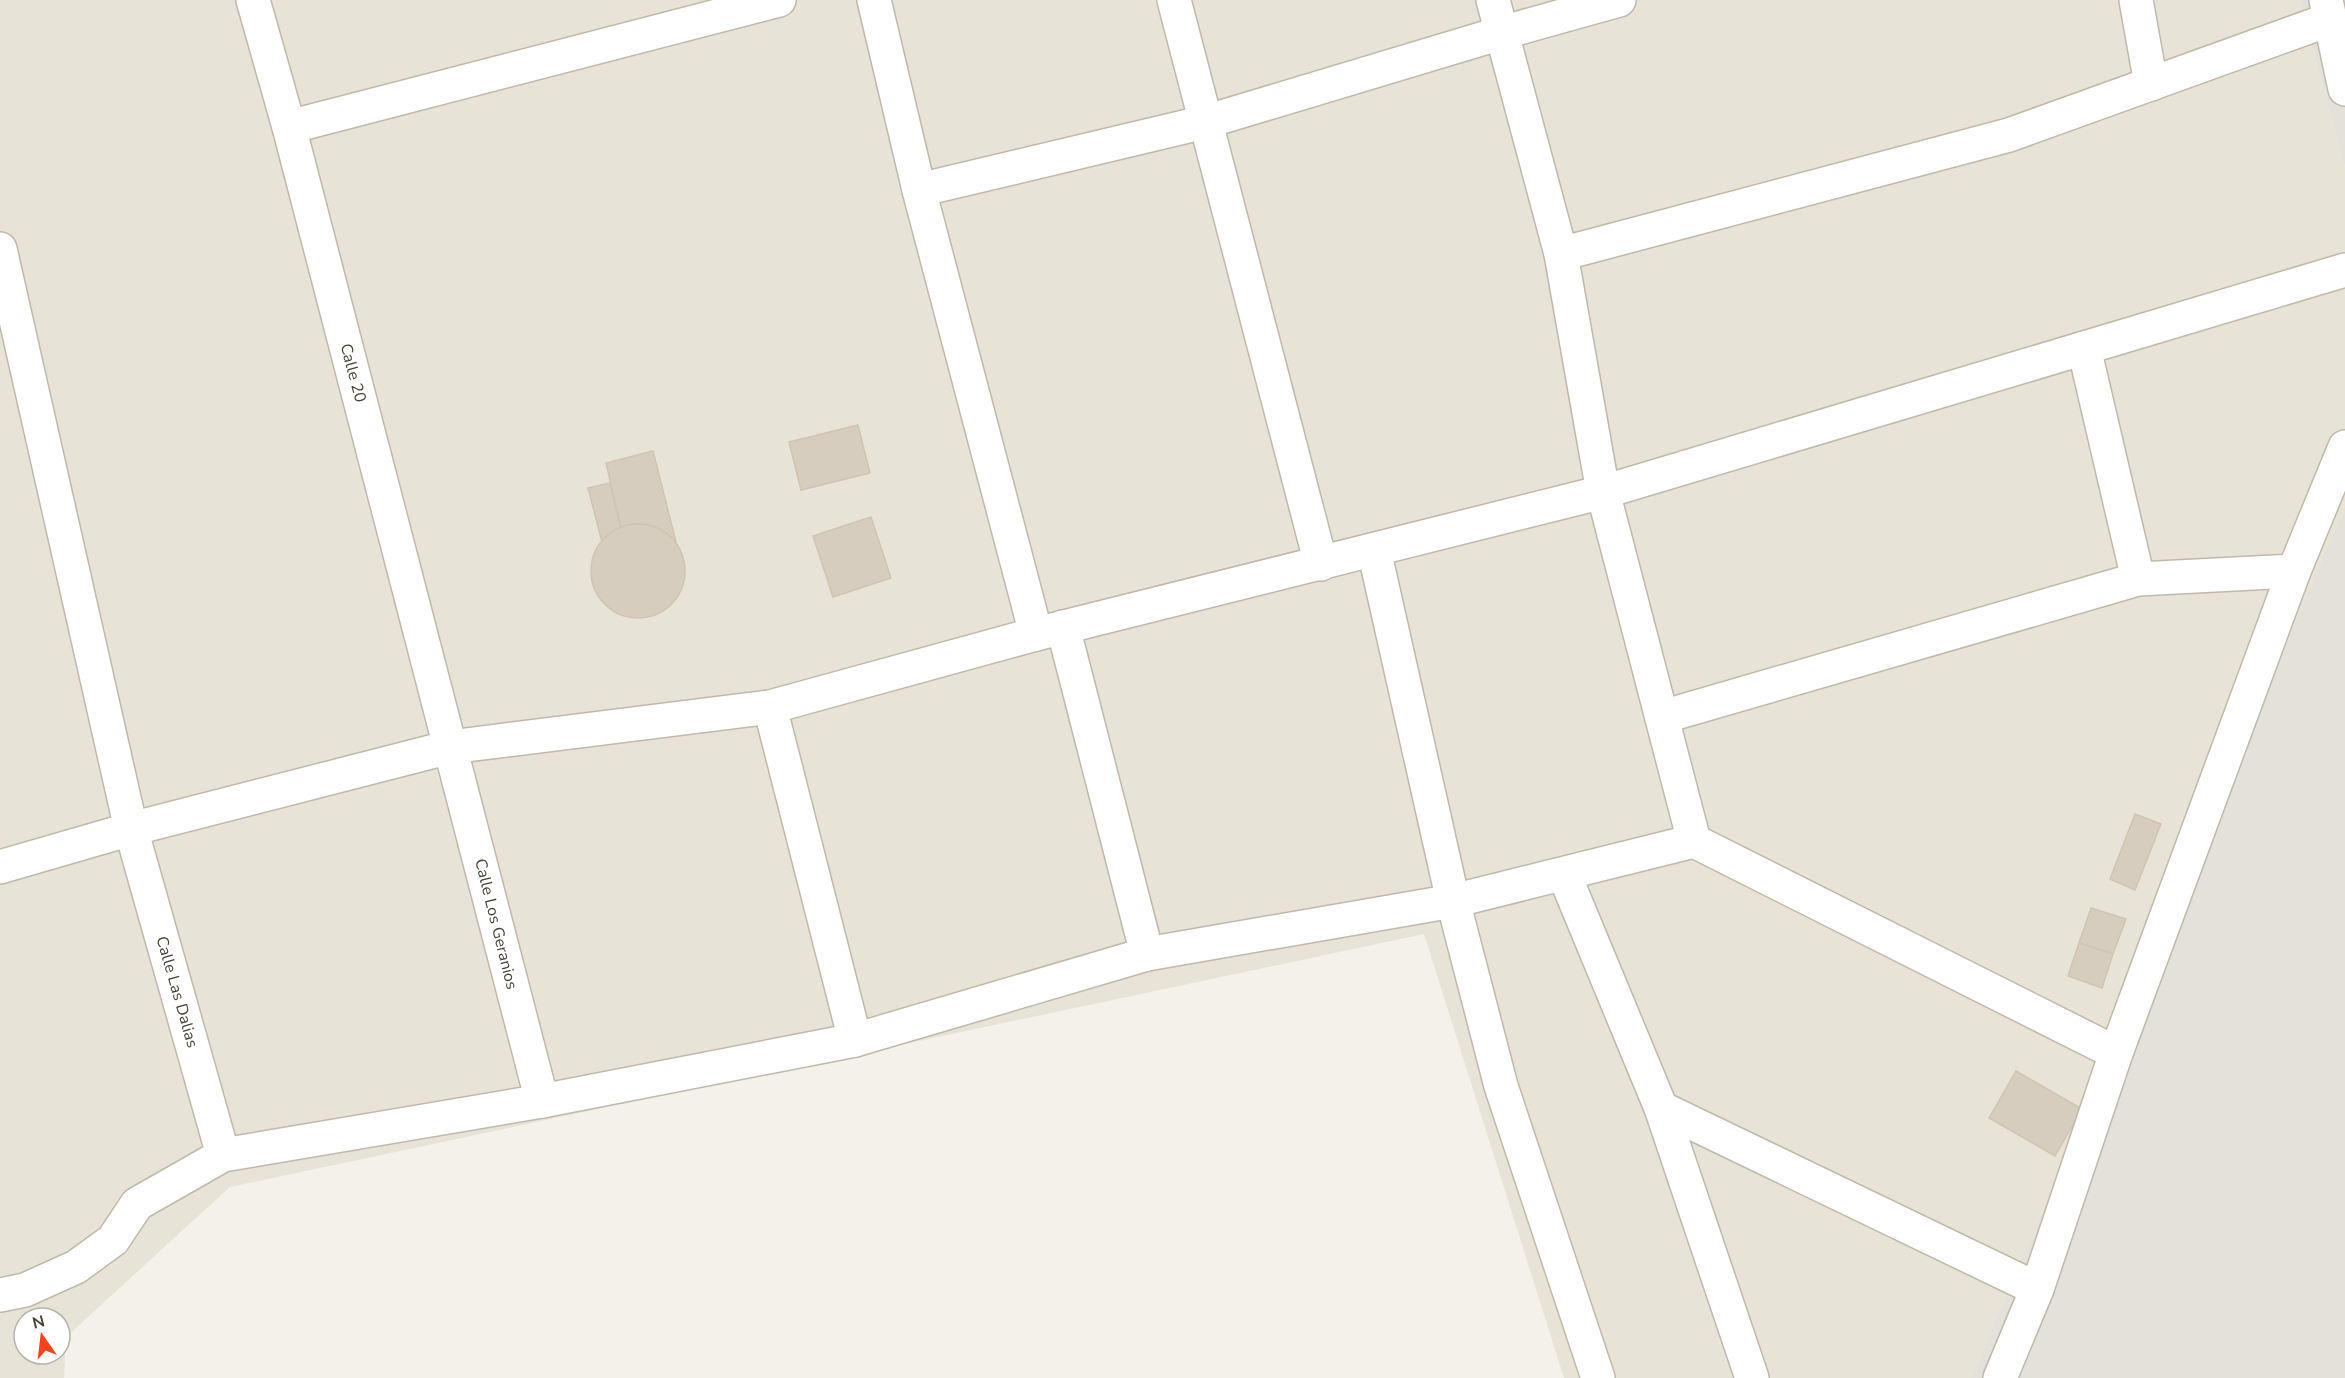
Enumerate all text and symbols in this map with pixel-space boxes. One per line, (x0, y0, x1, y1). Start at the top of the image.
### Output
street label: Calle 20 (335, 341, 371, 405)
street label: Calle Los Geranios (469, 856, 523, 992)
street label: Calle Las Dalias (151, 934, 203, 1050)
north arrow (12, 1306, 72, 1366)
text: N (30, 1310, 47, 1335)

